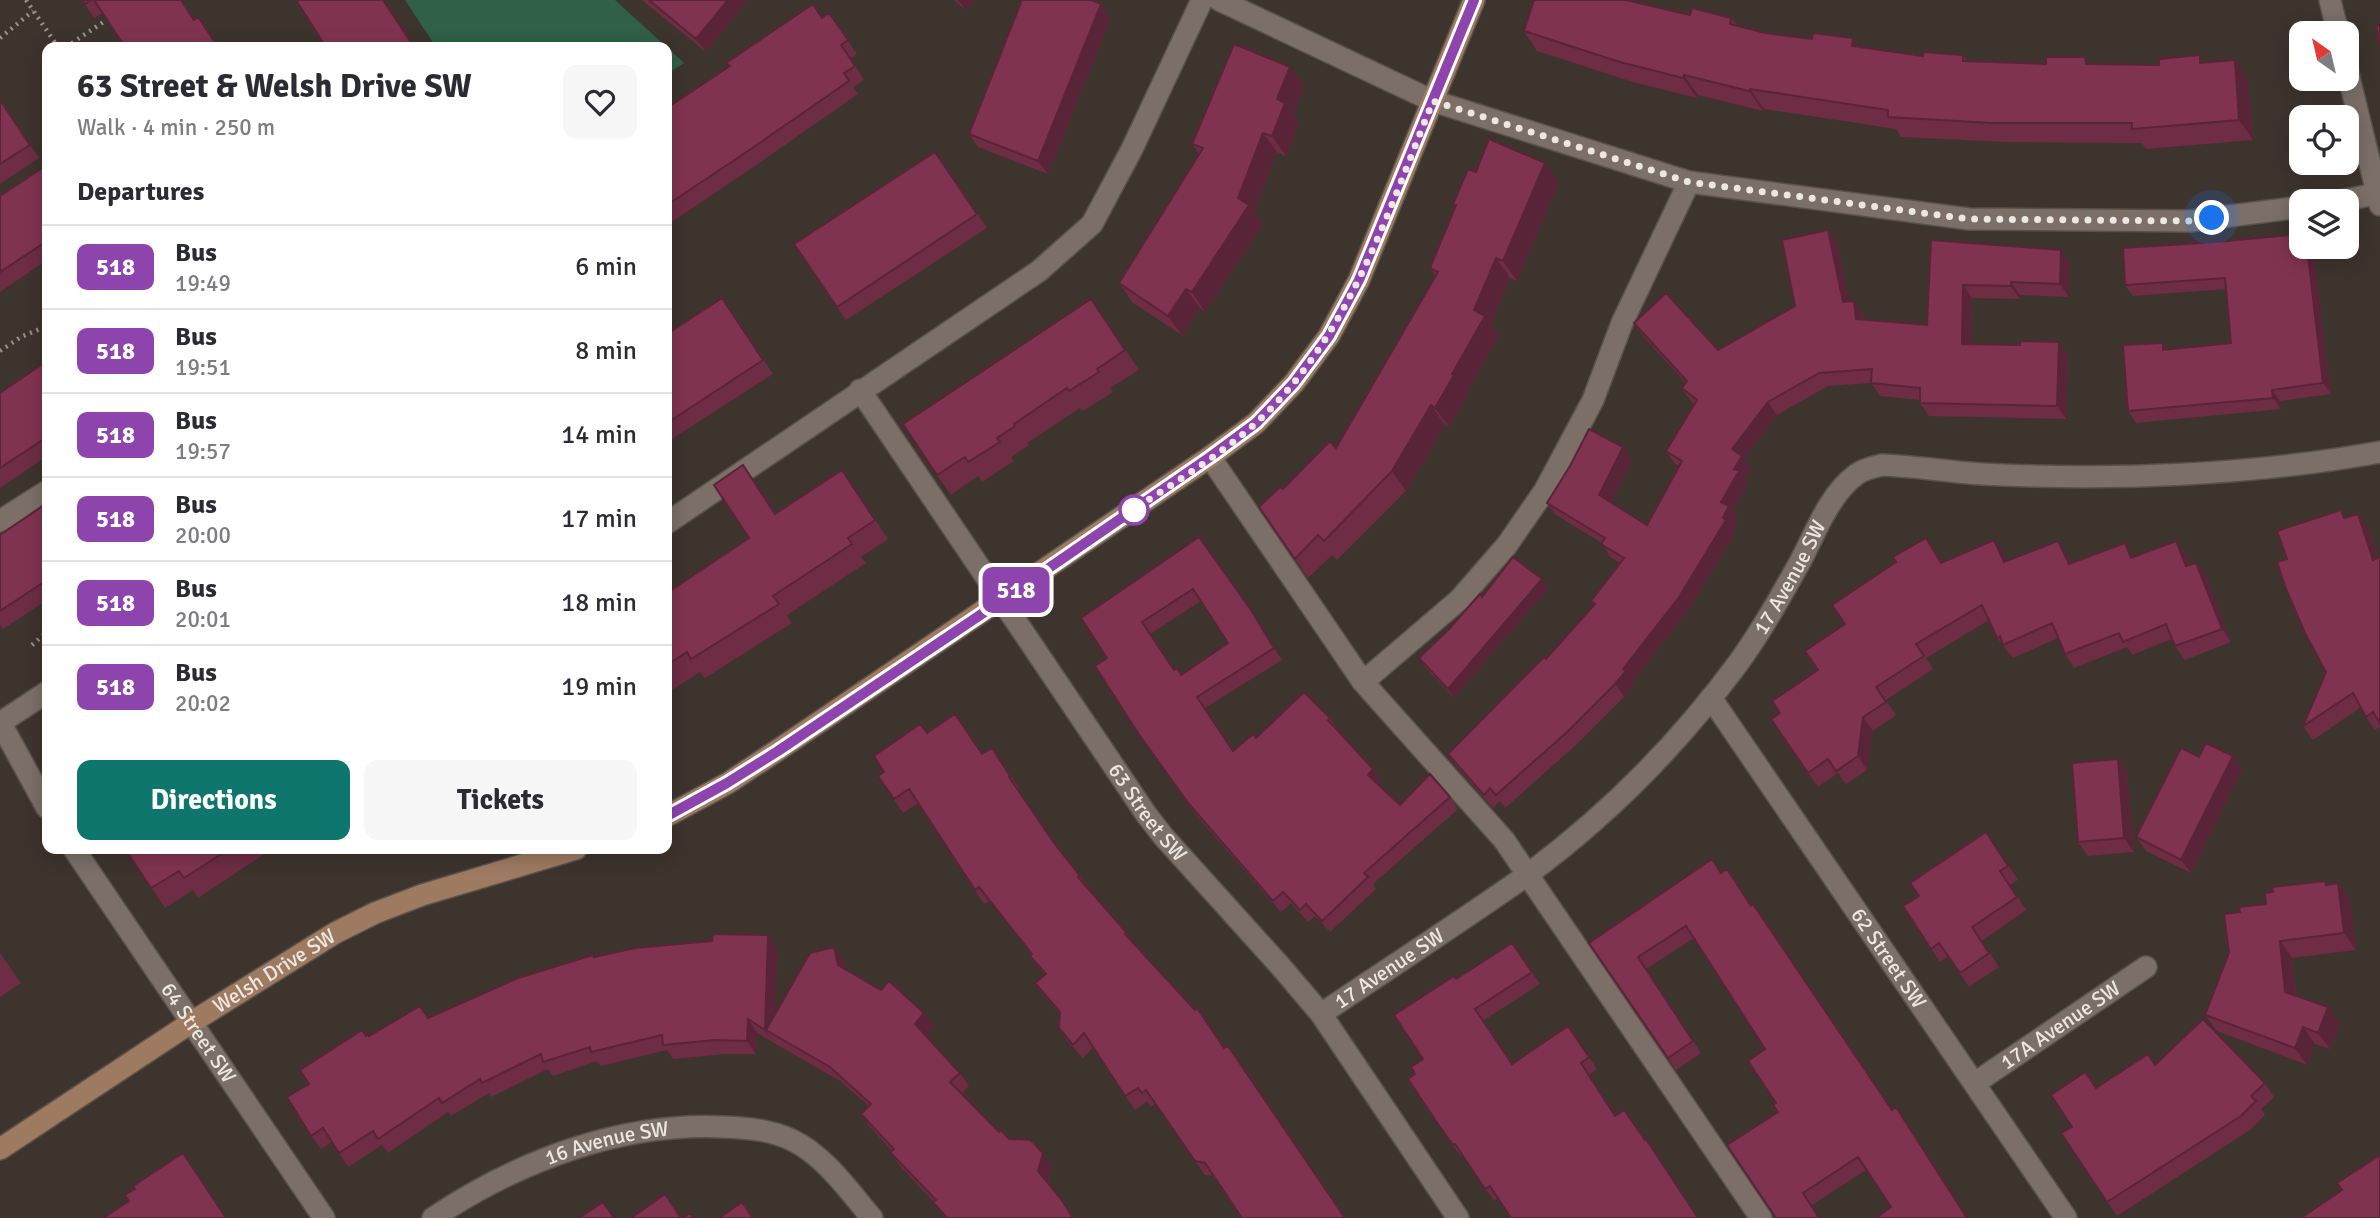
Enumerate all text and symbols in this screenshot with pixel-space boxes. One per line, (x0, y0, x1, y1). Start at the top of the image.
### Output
north arrow (2289, 21, 2359, 91)
map controls (2289, 21, 2359, 259)
button: heart (563, 65, 637, 139)
text: 63 Street & Welsh Drive SW (77, 66, 472, 107)
button: locate (2289, 105, 2359, 175)
text: Walk · 4 min · 250 m (77, 113, 275, 142)
text: Departures (77, 176, 204, 208)
button: layers (2289, 189, 2359, 259)
your location (2194, 200, 2229, 235)
text: Bus (175, 237, 217, 269)
text: 6 min (575, 251, 637, 283)
text: 518 (96, 252, 135, 282)
text: 19:49 (175, 269, 231, 298)
text: Bus (175, 321, 217, 353)
text: 8 min (575, 335, 637, 367)
text: 518 (96, 336, 135, 366)
text: 19:51 (175, 353, 231, 382)
text: Bus (175, 405, 217, 437)
text: 14 min (561, 419, 637, 451)
text: 518 (96, 420, 135, 450)
text: 19:57 (175, 437, 231, 466)
text: Bus (175, 489, 217, 521)
unlabelled marker (1119, 495, 1149, 525)
text: 17 min (561, 503, 637, 535)
text: 518 (96, 504, 135, 534)
street label: 17 Avenue SW (1748, 516, 1832, 639)
text: 20:00 (175, 521, 231, 550)
line badge: 518 (976, 567, 1056, 613)
text: Bus (175, 573, 217, 605)
text: 518 (997, 575, 1035, 605)
text: 18 min (561, 587, 637, 619)
text: 518 (96, 588, 135, 618)
text: 20:01 (175, 605, 231, 634)
text: Bus (175, 657, 217, 689)
text: 19 min (561, 671, 637, 703)
text: 518 (96, 672, 135, 702)
text: 20:02 (175, 689, 231, 718)
street label: 63 Street SW (1103, 758, 1193, 867)
button: Directions (77, 760, 350, 840)
button: Tickets (364, 760, 637, 840)
street label: 62 Street SW (1845, 903, 1932, 1013)
street label: 17 Avenue SW (1329, 922, 1449, 1014)
street label: Welsh Drive SW (208, 923, 340, 1019)
street label: 17A Avenue SW (1995, 975, 2125, 1075)
street label: 64 Street SW (155, 978, 242, 1088)
street label: 16 Avenue SW (541, 1115, 670, 1171)

